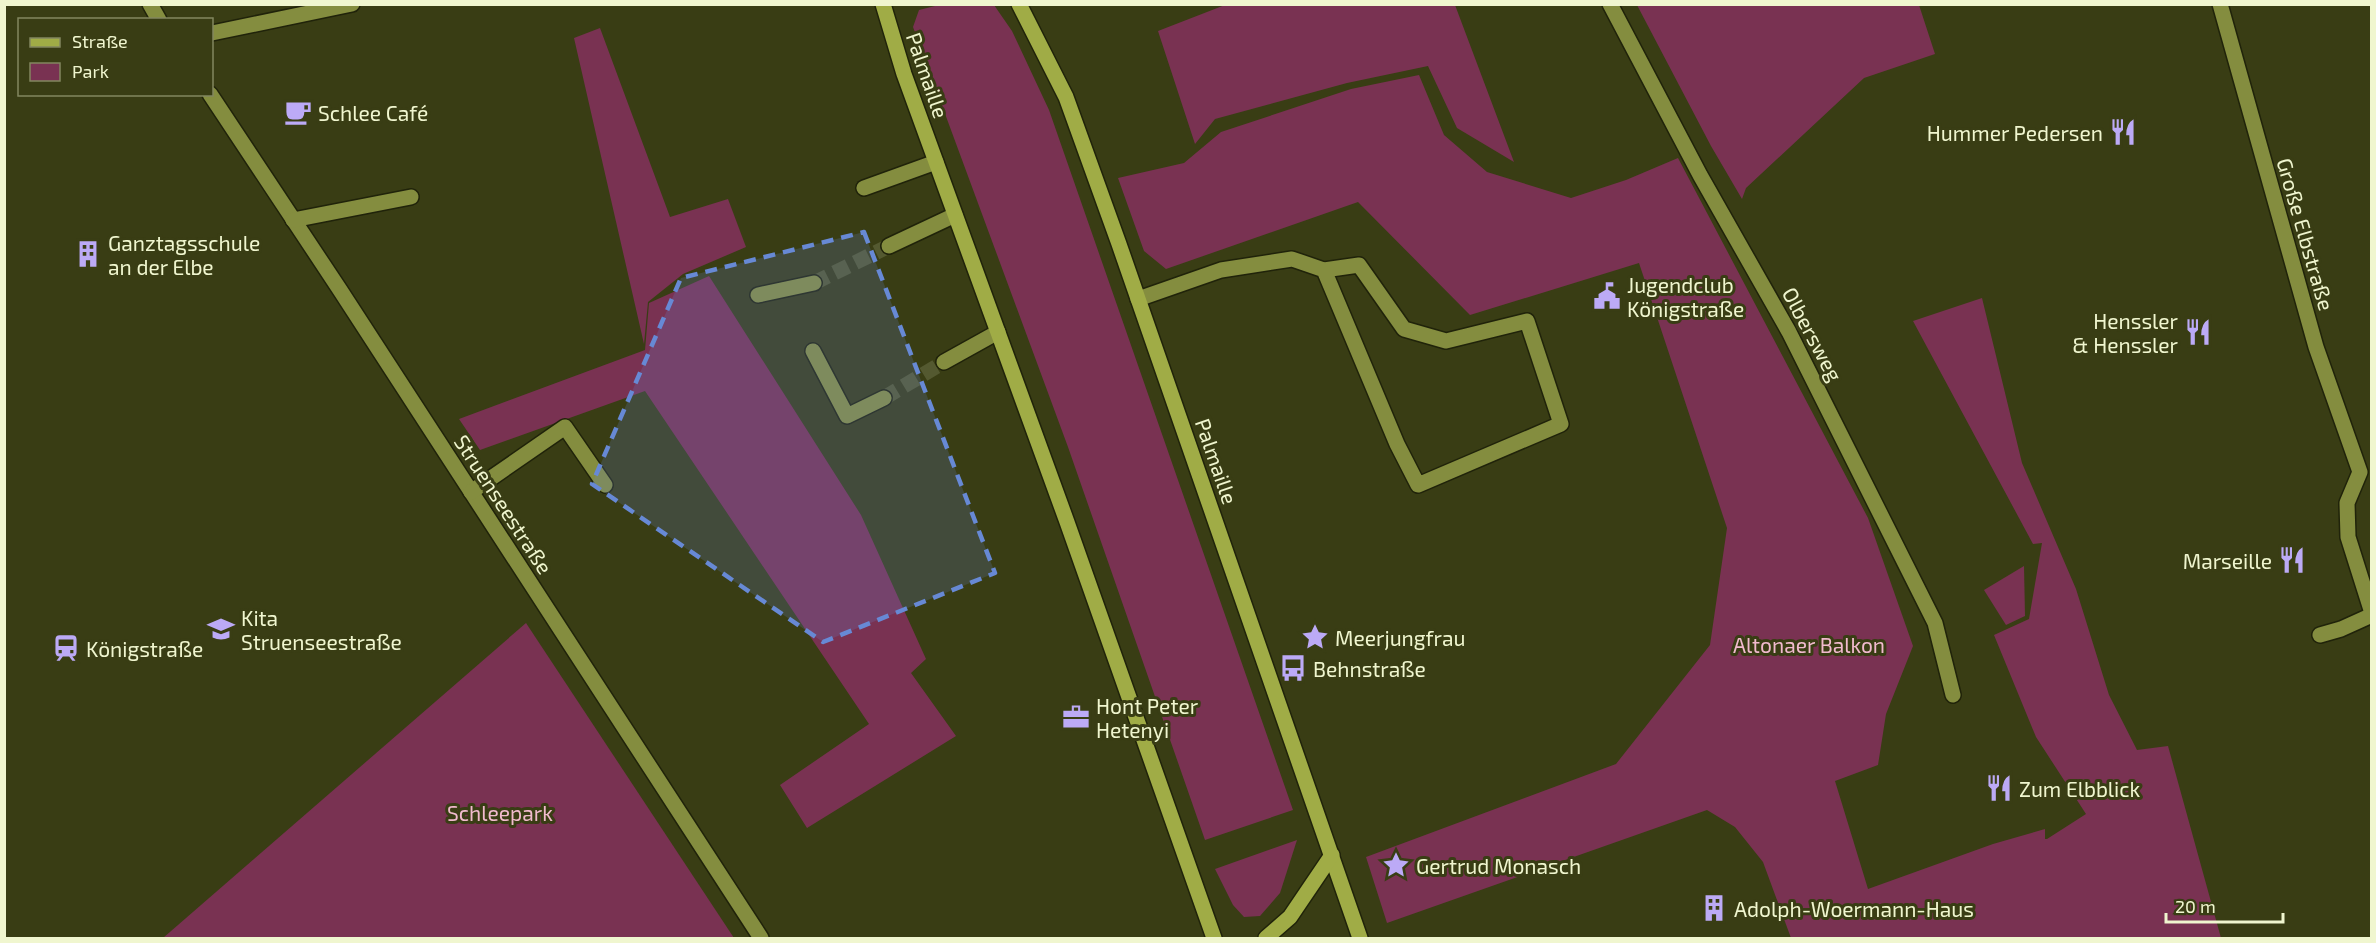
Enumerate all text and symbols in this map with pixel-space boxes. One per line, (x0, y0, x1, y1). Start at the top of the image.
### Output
legend (18, 18, 213, 96)
street label: Palmaille (902, 29, 954, 121)
text: Straße (72, 30, 128, 52)
text: Park (72, 60, 109, 82)
cafe icon: Schlee Café (283, 97, 313, 127)
place label: Schlee Café (318, 100, 428, 125)
restaurant icon: Hummer Pedersen (2108, 117, 2138, 147)
place label: Hummer Pedersen (1927, 120, 2103, 145)
street label: Große Elbstraße (2272, 155, 2340, 313)
place label: Ganztagsschule an der Elbe (108, 230, 260, 279)
building icon: Ganztagsschule an der Elbe (73, 239, 103, 269)
place label: Jugendclub Königstraße (1627, 272, 1744, 321)
public building icon: Jugendclub Königstraße (1592, 281, 1622, 311)
street label: Olbersweg (1778, 283, 1848, 386)
place label: Henssler & Henssler (2072, 308, 2179, 357)
restaurant icon: Henssler & Henssler (2183, 317, 2213, 347)
street label: Palmaille (1191, 415, 1243, 507)
street label: Struenseestraße (450, 430, 558, 578)
restaurant icon: Marseille (2277, 545, 2307, 575)
place label: Marseille (2183, 548, 2272, 573)
place label: Kita Struenseestraße (241, 605, 402, 654)
school or university icon: Kita Struenseestraße (206, 614, 236, 644)
place icon: Meerjungfrau (1300, 622, 1330, 652)
place label: Meerjungfrau (1335, 625, 1465, 651)
park label: Altonaer Balkon (1733, 632, 1885, 657)
station icon: Königstraße (51, 633, 81, 663)
place label: Königstraße (86, 636, 203, 661)
bus stop icon: Behnstraße (1278, 653, 1308, 683)
place label: Behnstraße (1313, 656, 1426, 681)
place label: Hont Peter Hetenyi (1096, 693, 1199, 742)
office icon: Hont Peter Hetenyi (1061, 702, 1091, 732)
restaurant icon: Zum Elbblick (1984, 773, 2014, 803)
place label: Zum Elbblick (2019, 776, 2141, 801)
park label: Schleepark (447, 800, 553, 825)
place icon: Gertrud Monasch (1381, 850, 1411, 880)
place label: Gertrud Monasch (1416, 853, 1581, 878)
scale bar (2166, 886, 2283, 924)
building icon: Adolph-Woermann-Haus (1699, 893, 1729, 923)
text: 20 m (2175, 895, 2216, 917)
place label: Adolph-Woermann-Haus (1734, 896, 1974, 921)

